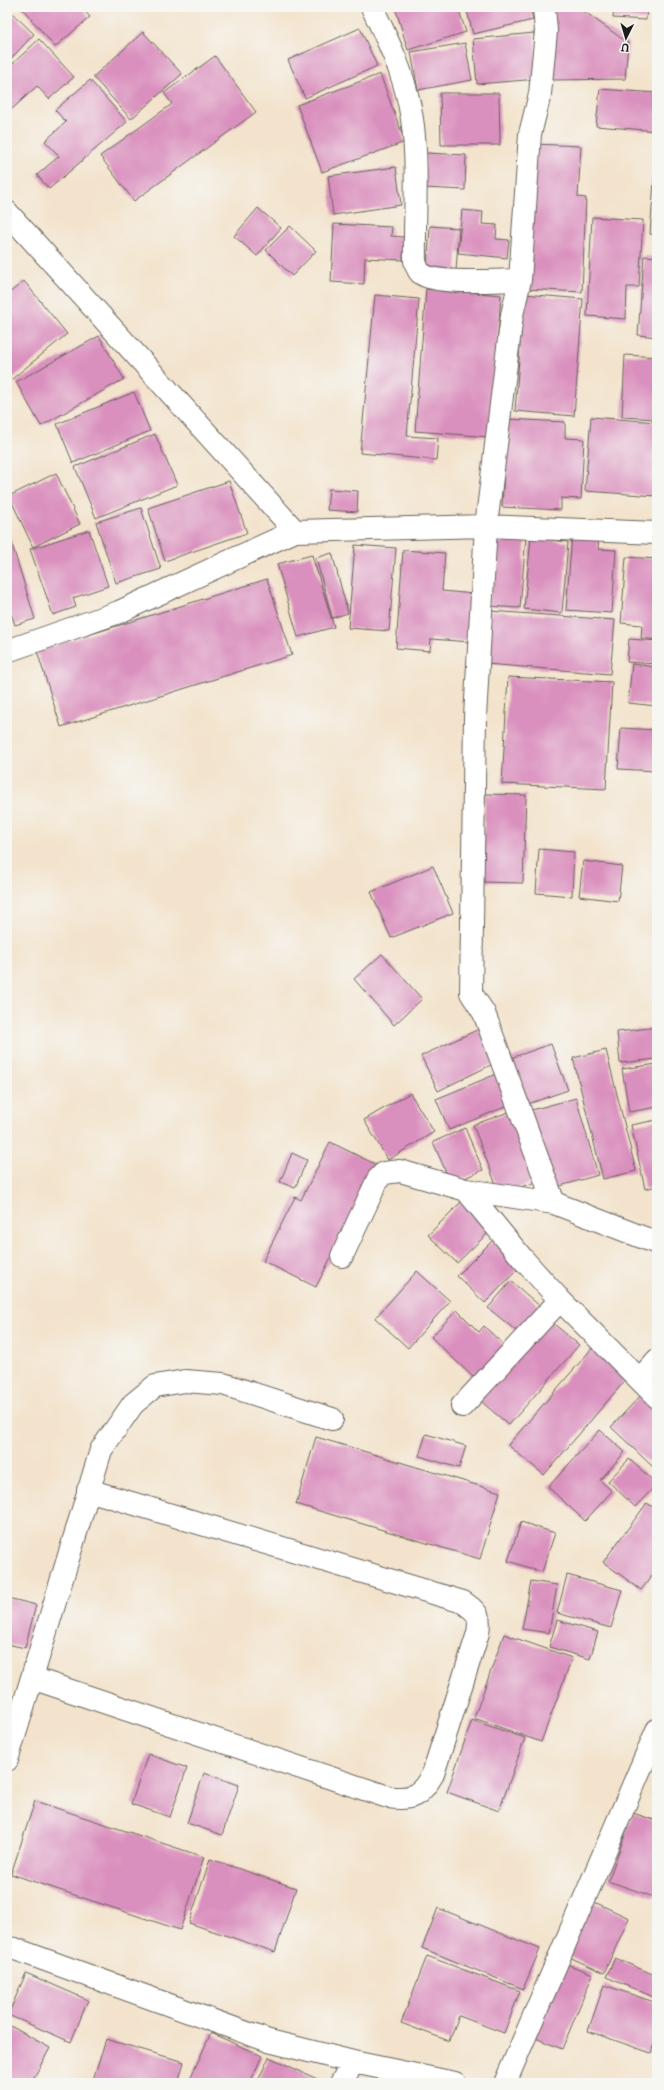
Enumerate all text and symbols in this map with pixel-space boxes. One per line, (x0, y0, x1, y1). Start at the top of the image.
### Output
north arrow (606, 18, 646, 58)
text: U (620, 40, 630, 54)

